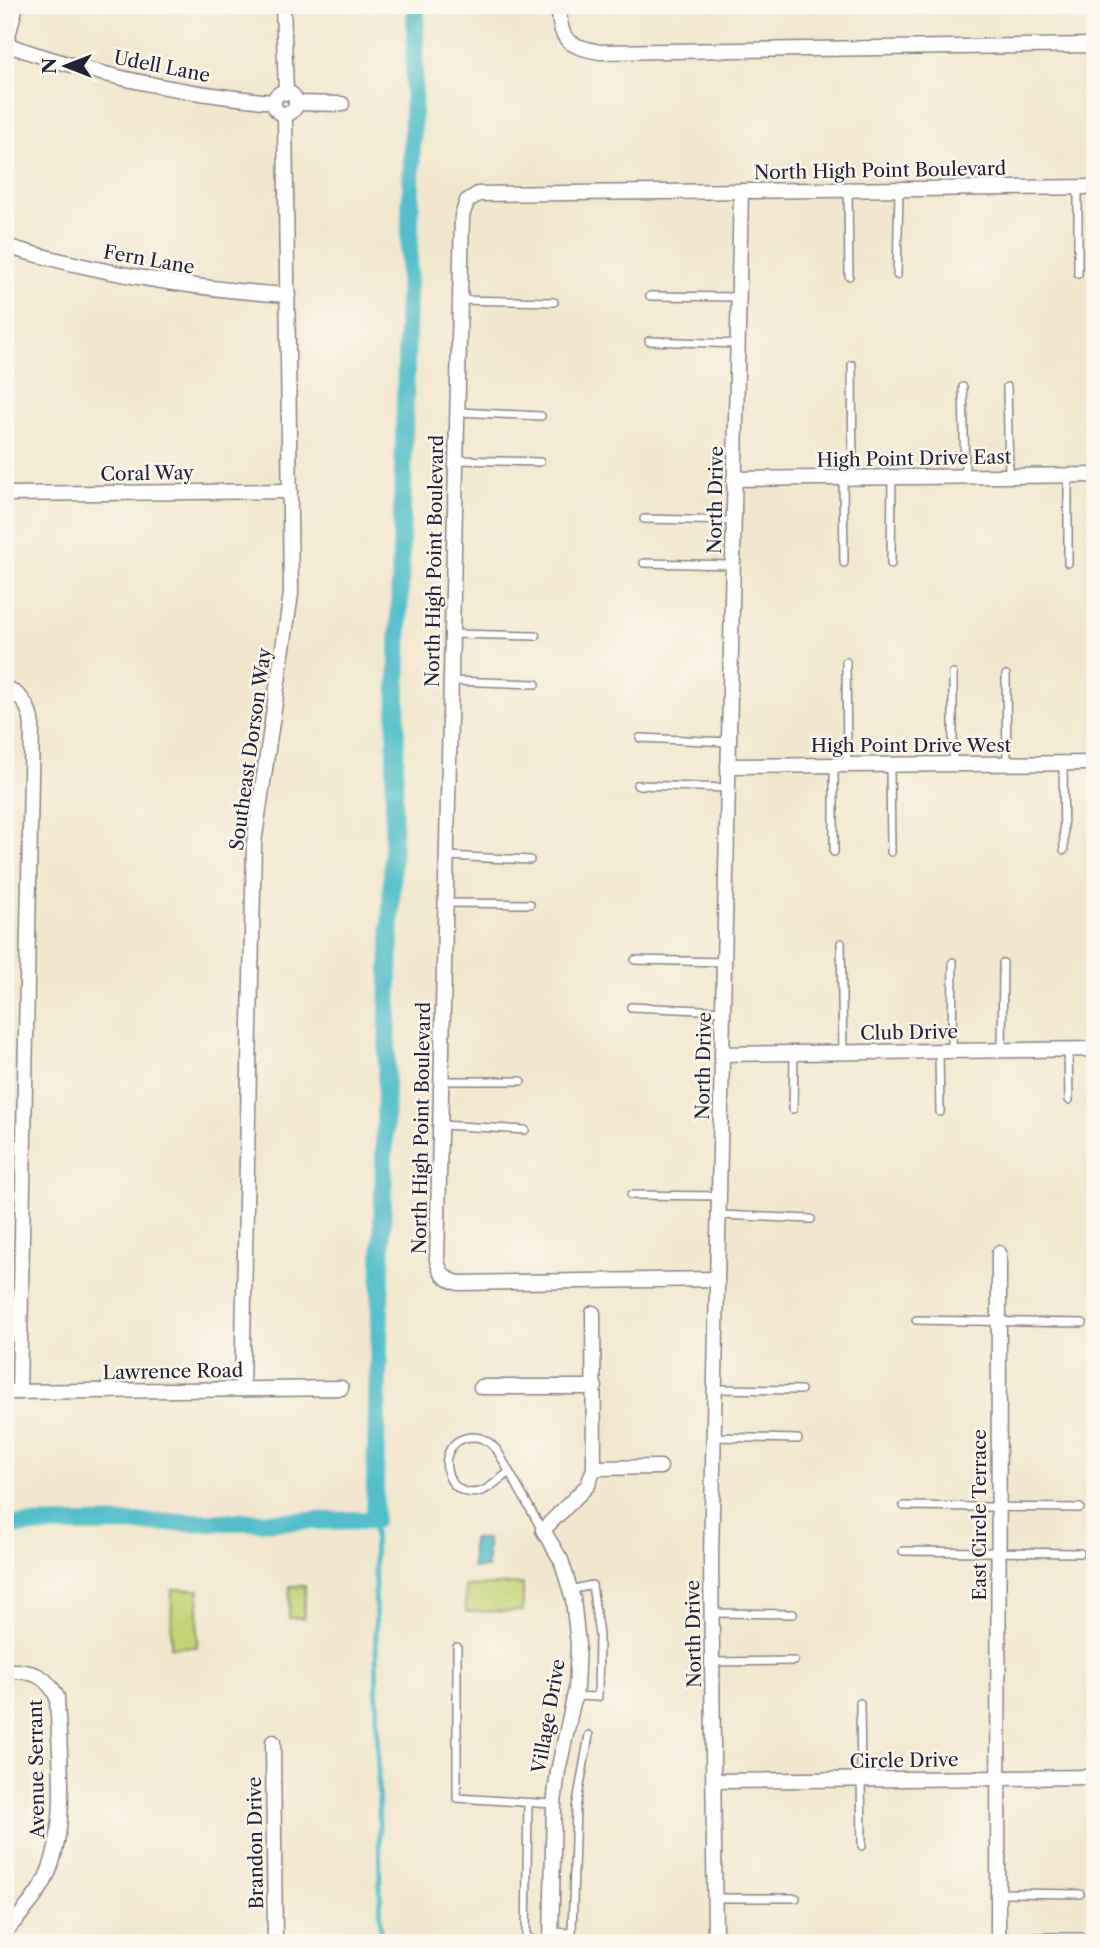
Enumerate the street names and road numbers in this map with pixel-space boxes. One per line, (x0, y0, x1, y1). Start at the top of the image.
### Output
street label: Udell Lane (112, 46, 212, 87)
street label: North High Point Boulevard (754, 157, 1007, 184)
street label: Fern Lane (102, 240, 196, 279)
street label: North High Point Boulevard (421, 434, 448, 687)
street label: High Point Drive East (816, 445, 1012, 472)
street label: North Drive (703, 446, 728, 554)
street label: Coral Way (100, 461, 194, 486)
street label: Southeast Dorson Way (225, 646, 276, 852)
street label: High Point Drive West (811, 734, 1012, 757)
street label: North High Point Boulevard (408, 1001, 435, 1254)
street label: North Drive (691, 1012, 716, 1120)
street label: Club Drive (860, 1020, 958, 1045)
street label: Lawrence Road (102, 1359, 244, 1384)
street label: East Circle Terrace (968, 1429, 991, 1601)
street label: North Drive (681, 1580, 706, 1688)
street label: Village Drive (527, 1657, 570, 1776)
street label: Avenue Serrant (24, 1699, 49, 1840)
street label: Circle Drive (849, 1748, 959, 1773)
street label: Brandon Drive (243, 1777, 268, 1909)

